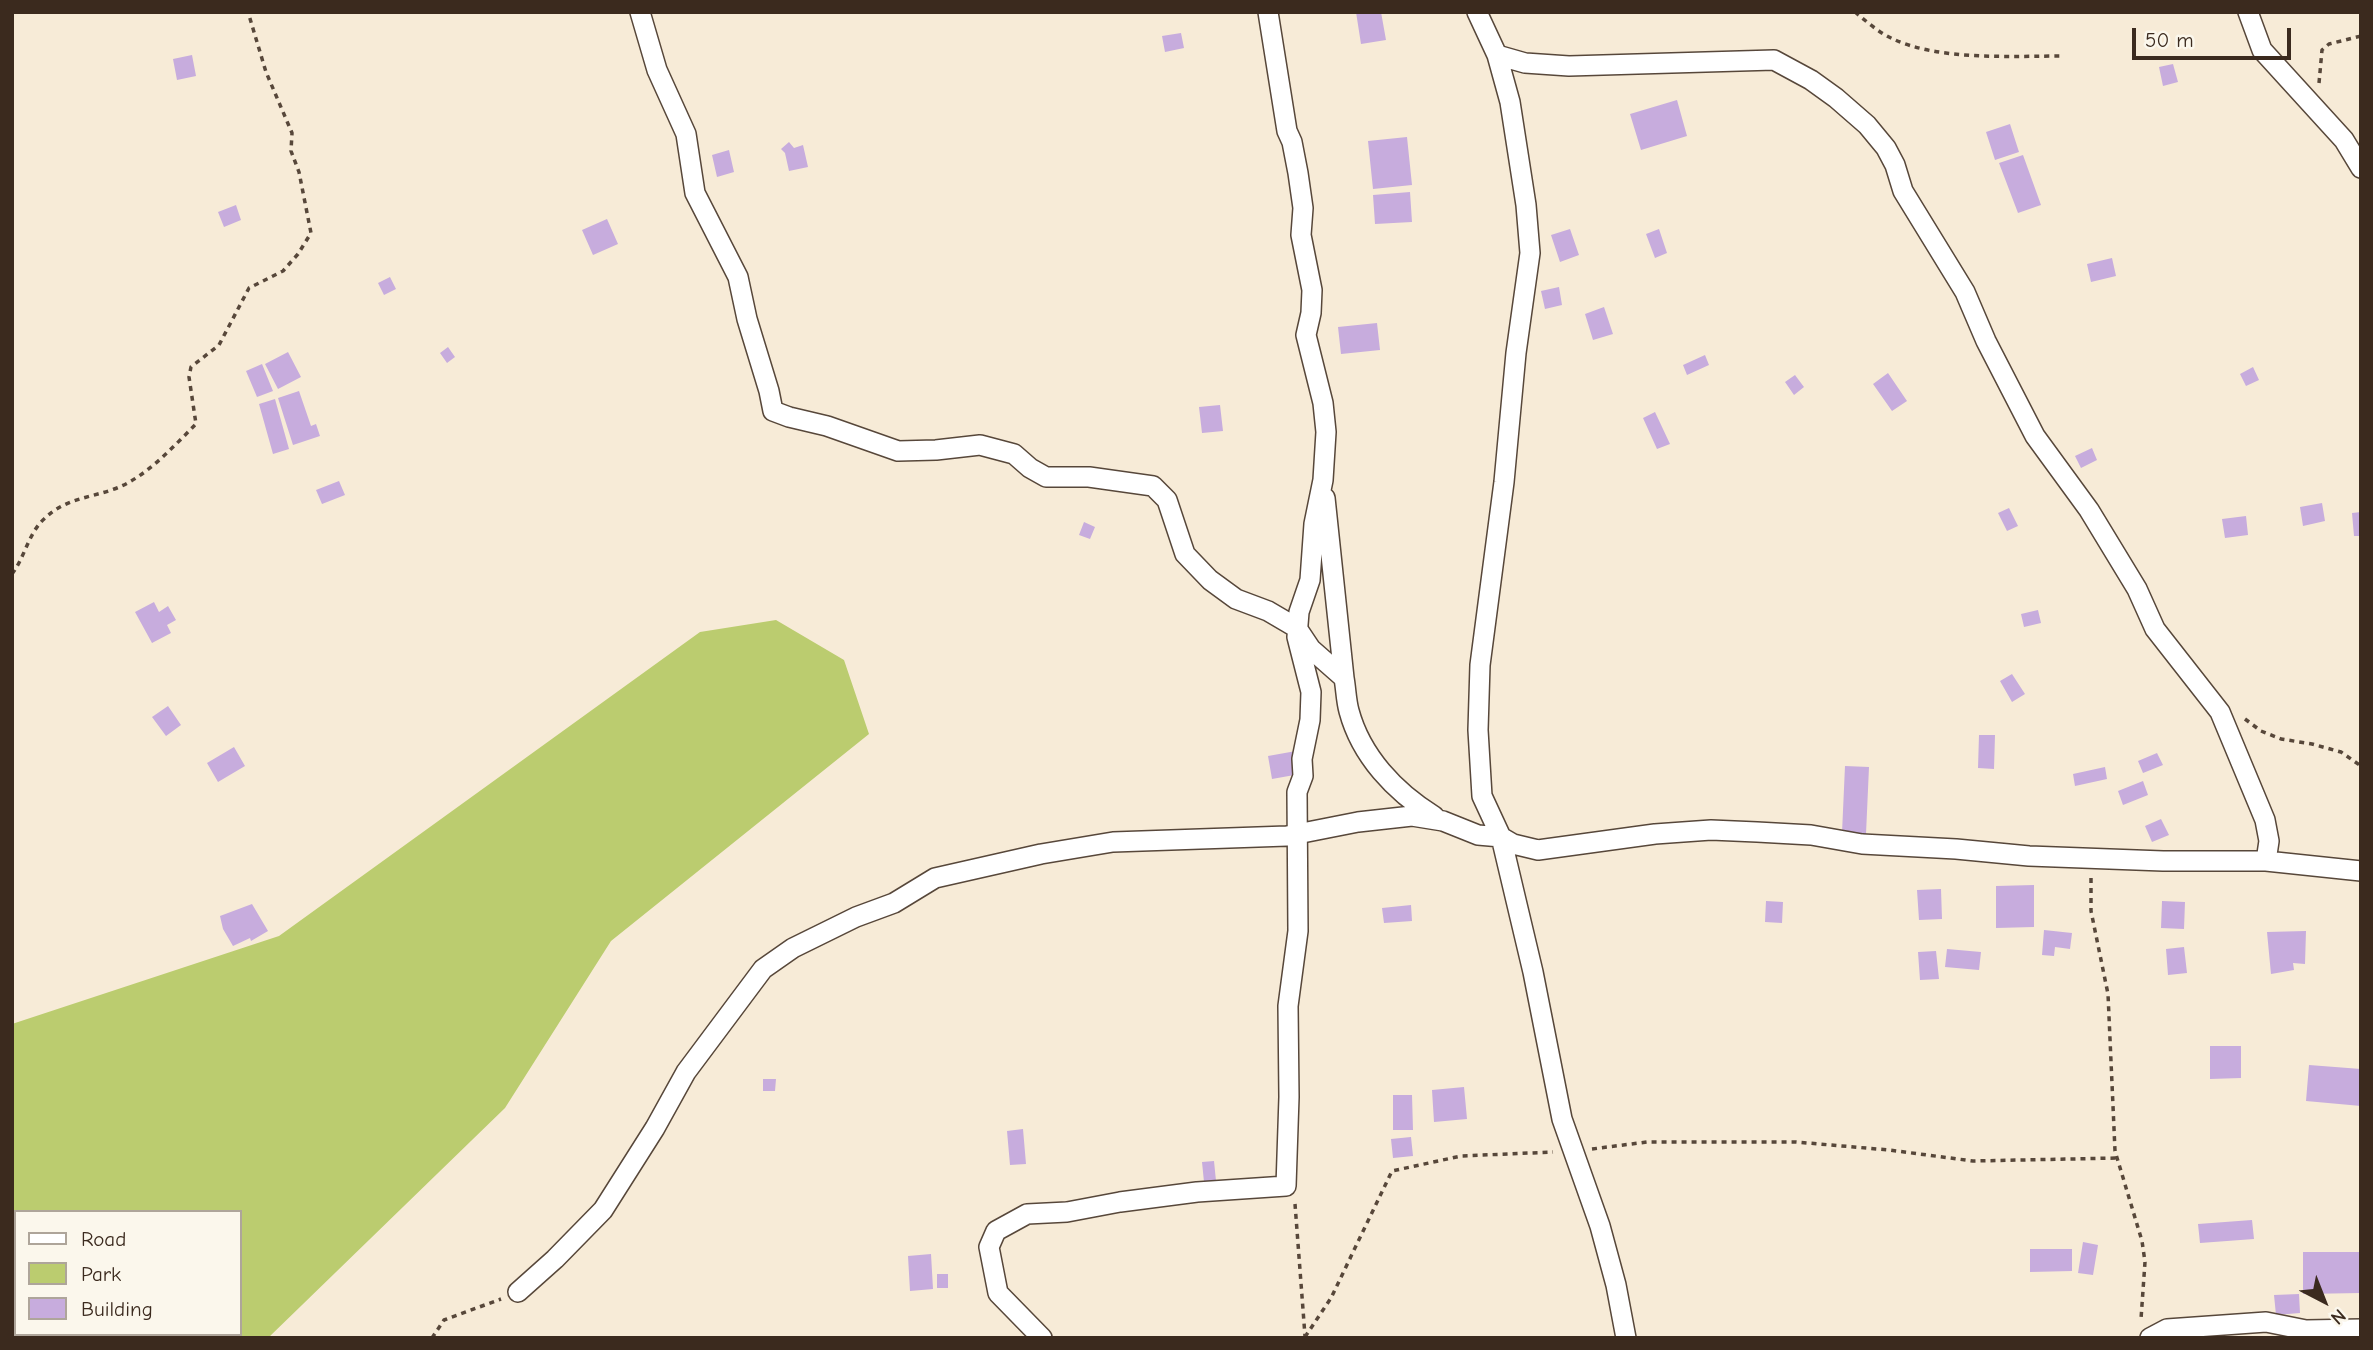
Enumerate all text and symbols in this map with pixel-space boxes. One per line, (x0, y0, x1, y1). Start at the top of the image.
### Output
scale bar (2135, 14, 2294, 58)
text: 50 m (2145, 28, 2194, 52)
legend (14, 1210, 242, 1336)
text: Road (81, 1227, 126, 1251)
text: Park (81, 1262, 121, 1286)
north arrow (2289, 1266, 2359, 1336)
text: Building (81, 1297, 153, 1321)
text: N (2326, 1304, 2350, 1329)

